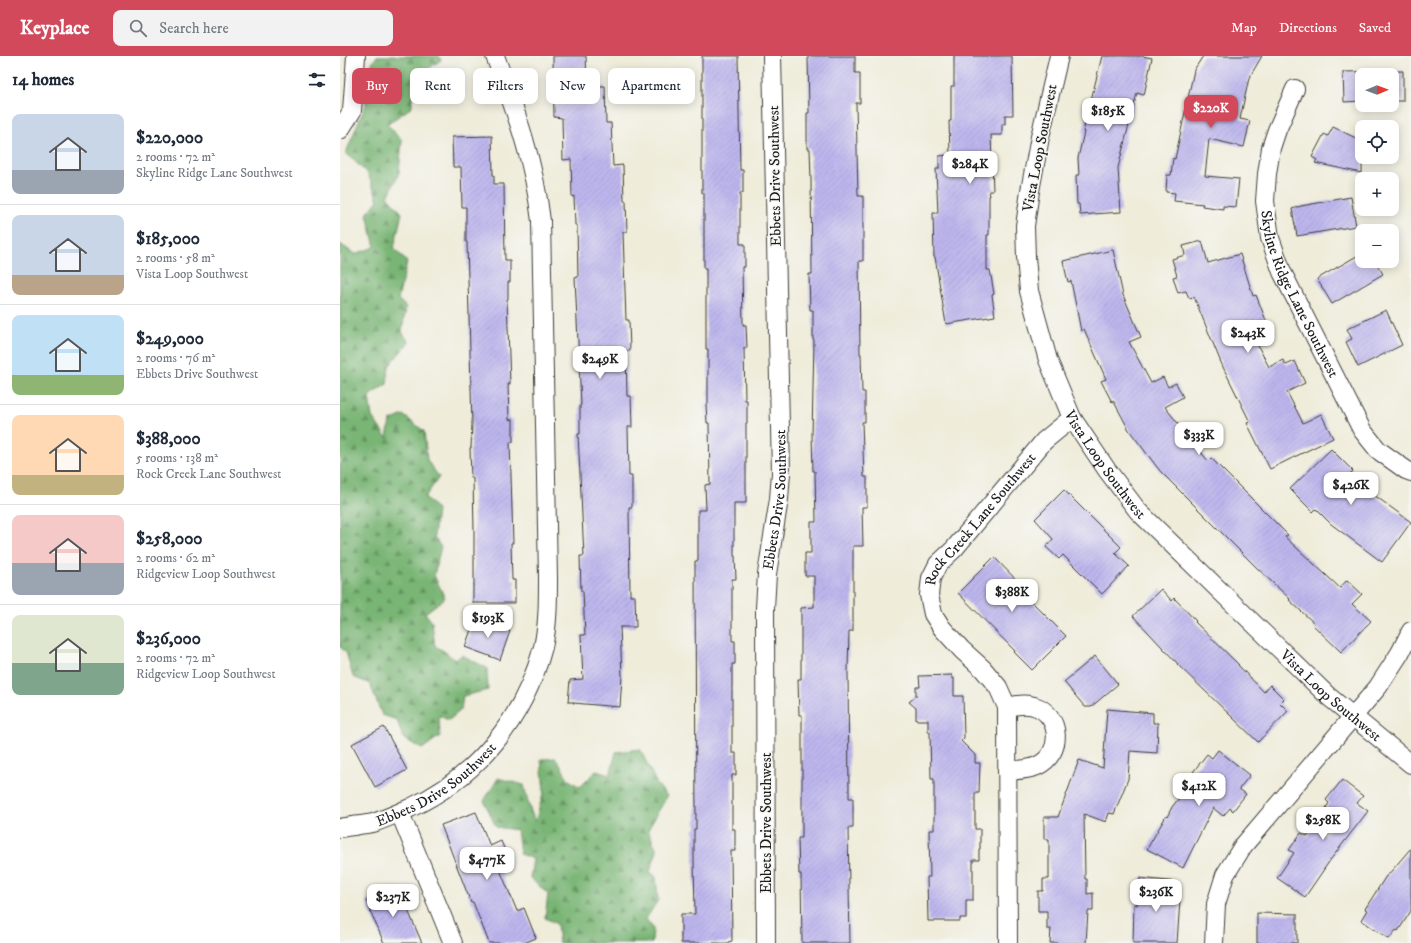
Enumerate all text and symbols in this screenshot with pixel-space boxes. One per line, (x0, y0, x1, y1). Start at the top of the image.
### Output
search box (113, 10, 393, 46)
text: Keyplace (20, 17, 89, 40)
icon: search (127, 17, 149, 39)
text: Search here (159, 19, 229, 38)
text: Map (1231, 19, 1257, 37)
text: Directions (1279, 19, 1337, 37)
text: Saved (1359, 19, 1391, 37)
chip: Buy (352, 68, 402, 104)
chip: Rent (410, 68, 465, 104)
chip: Filters (473, 68, 538, 104)
chip: New (546, 68, 600, 104)
chip: Apartment (608, 68, 695, 104)
north arrow (1355, 68, 1399, 112)
map controls (1355, 68, 1399, 268)
text: 14 homes (12, 69, 74, 91)
icon: filters (306, 69, 328, 91)
street label: Vista Loop Southwest (1018, 82, 1062, 214)
pin: $220K (1183, 95, 1239, 129)
pin: $185K (1080, 98, 1136, 132)
text: $220K (1193, 100, 1229, 116)
text: $185K (1091, 103, 1125, 119)
street label: Ebbets Drive Southwest (764, 105, 786, 247)
button: locate (1355, 120, 1399, 164)
text: $220,000 (136, 127, 203, 149)
icon: home (44, 130, 92, 178)
text: 2 rooms · 72 m² (136, 149, 215, 165)
pin: $284K (942, 151, 998, 185)
text: $284K (952, 156, 988, 172)
text: Skyline Ridge Lane Southwest (136, 165, 293, 181)
button: + (1355, 172, 1399, 216)
street label: Skyline Ridge Lane Southwest (1257, 209, 1343, 381)
button: − (1355, 224, 1399, 268)
text: $185,000 (136, 228, 200, 250)
icon: home (44, 231, 92, 279)
text: 2 rooms · 58 m² (136, 250, 215, 266)
text: Vista Loop Southwest (136, 266, 248, 282)
pin: $243K (1220, 320, 1276, 354)
text: $243K (1231, 325, 1265, 341)
text: $249,000 (136, 328, 204, 350)
icon: home (44, 331, 92, 379)
pin: $249K (572, 346, 628, 380)
text: 2 rooms · 76 m² (136, 350, 215, 366)
text: $249K (582, 351, 618, 367)
text: Ebbets Drive Southwest (136, 366, 258, 382)
street label: Vista Loop Southwest (1060, 406, 1150, 523)
pin: $333K (1171, 422, 1227, 456)
text: $333K (1184, 427, 1214, 443)
text: $388,000 (136, 428, 201, 450)
street label: Ebbets Drive Southwest (758, 429, 791, 571)
icon: home (44, 431, 92, 479)
street label: Rock Creek Lane Southwest (921, 448, 1040, 587)
text: 5 rooms · 138 m² (136, 450, 218, 466)
text: Rock Creek Lane Southwest (136, 466, 281, 482)
pin: $426K (1323, 472, 1379, 506)
text: $426K (1333, 477, 1369, 493)
text: $258,000 (136, 528, 202, 550)
icon: home (44, 531, 92, 579)
text: 2 rooms · 62 m² (136, 550, 215, 566)
text: Ridgeview Loop Southwest (136, 566, 276, 582)
pin: $388K (984, 579, 1040, 613)
text: $388K (995, 584, 1029, 600)
pin: $193K (460, 605, 516, 639)
text: $193K (472, 610, 504, 626)
text: $236,000 (136, 628, 201, 650)
icon: home (44, 631, 92, 679)
street label: Vista Loop Southwest (1276, 645, 1386, 746)
text: 2 rooms · 72 m² (136, 650, 215, 666)
text: Ridgeview Loop Southwest (136, 666, 276, 682)
street label: Ebbets Drive Southwest (373, 738, 500, 831)
street label: Ebbets Drive Southwest (757, 752, 776, 894)
pin: $412K (1171, 773, 1227, 807)
text: $412K (1182, 778, 1216, 794)
pin: $258K (1295, 807, 1351, 841)
text: $258K (1305, 812, 1341, 828)
pin: $477K (459, 847, 515, 881)
text: $477K (469, 852, 505, 868)
pin: $236K (1128, 879, 1184, 913)
pin: $237K (365, 884, 421, 918)
text: $236K (1139, 884, 1173, 900)
text: $237K (376, 889, 410, 905)

